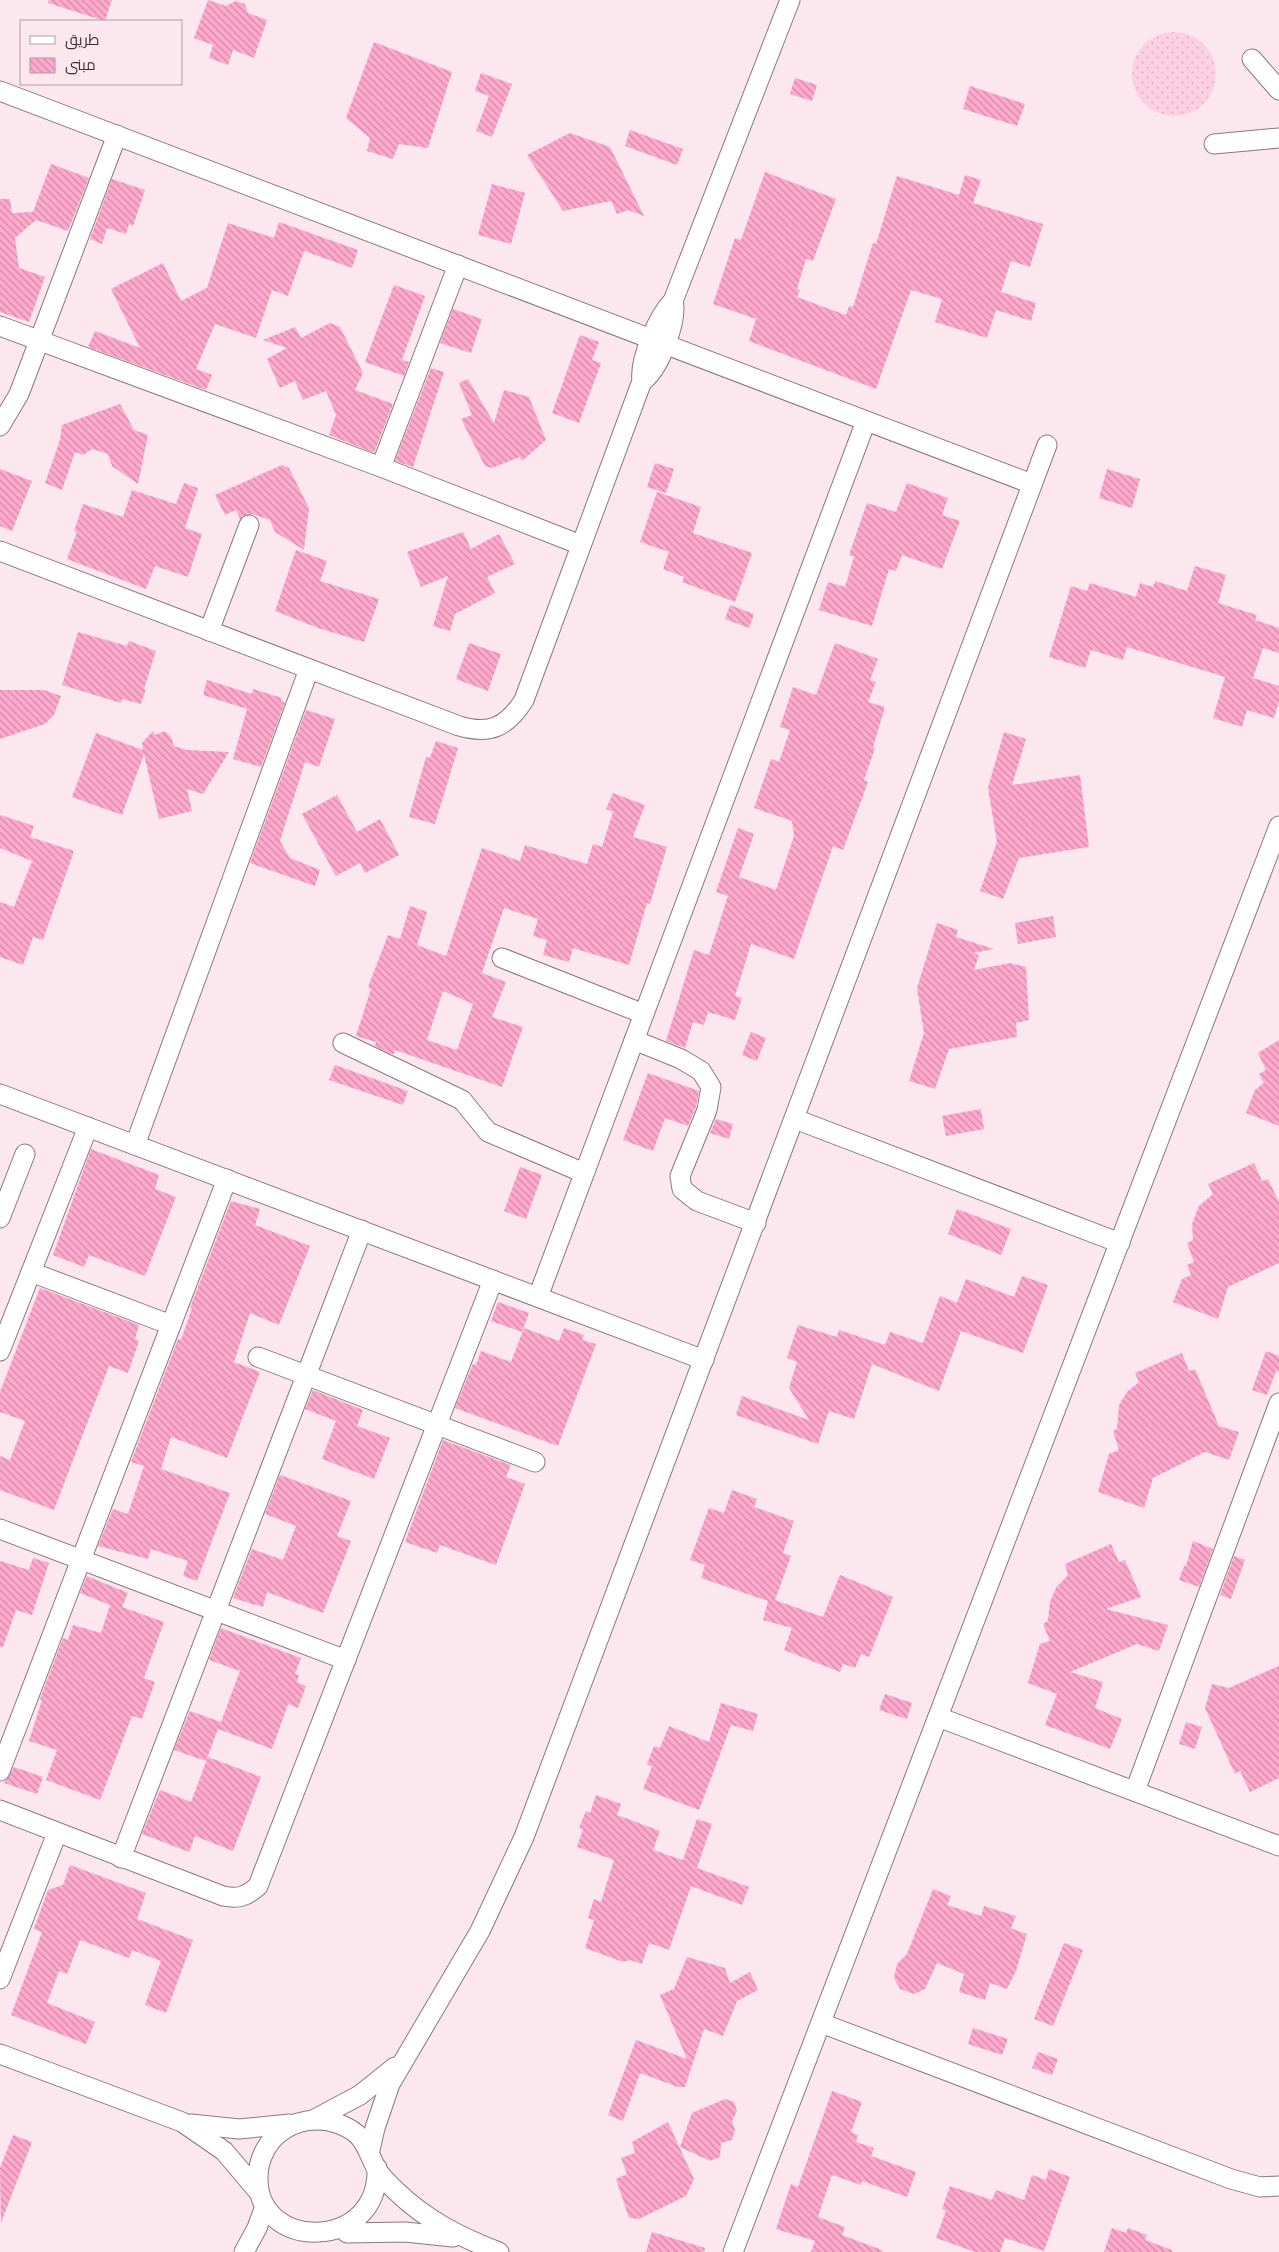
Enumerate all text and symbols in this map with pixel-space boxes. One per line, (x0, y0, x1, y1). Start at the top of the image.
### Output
legend (20, 20, 182, 85)
text: طريق (65, 30, 99, 50)
text: مبنى (65, 55, 96, 75)

